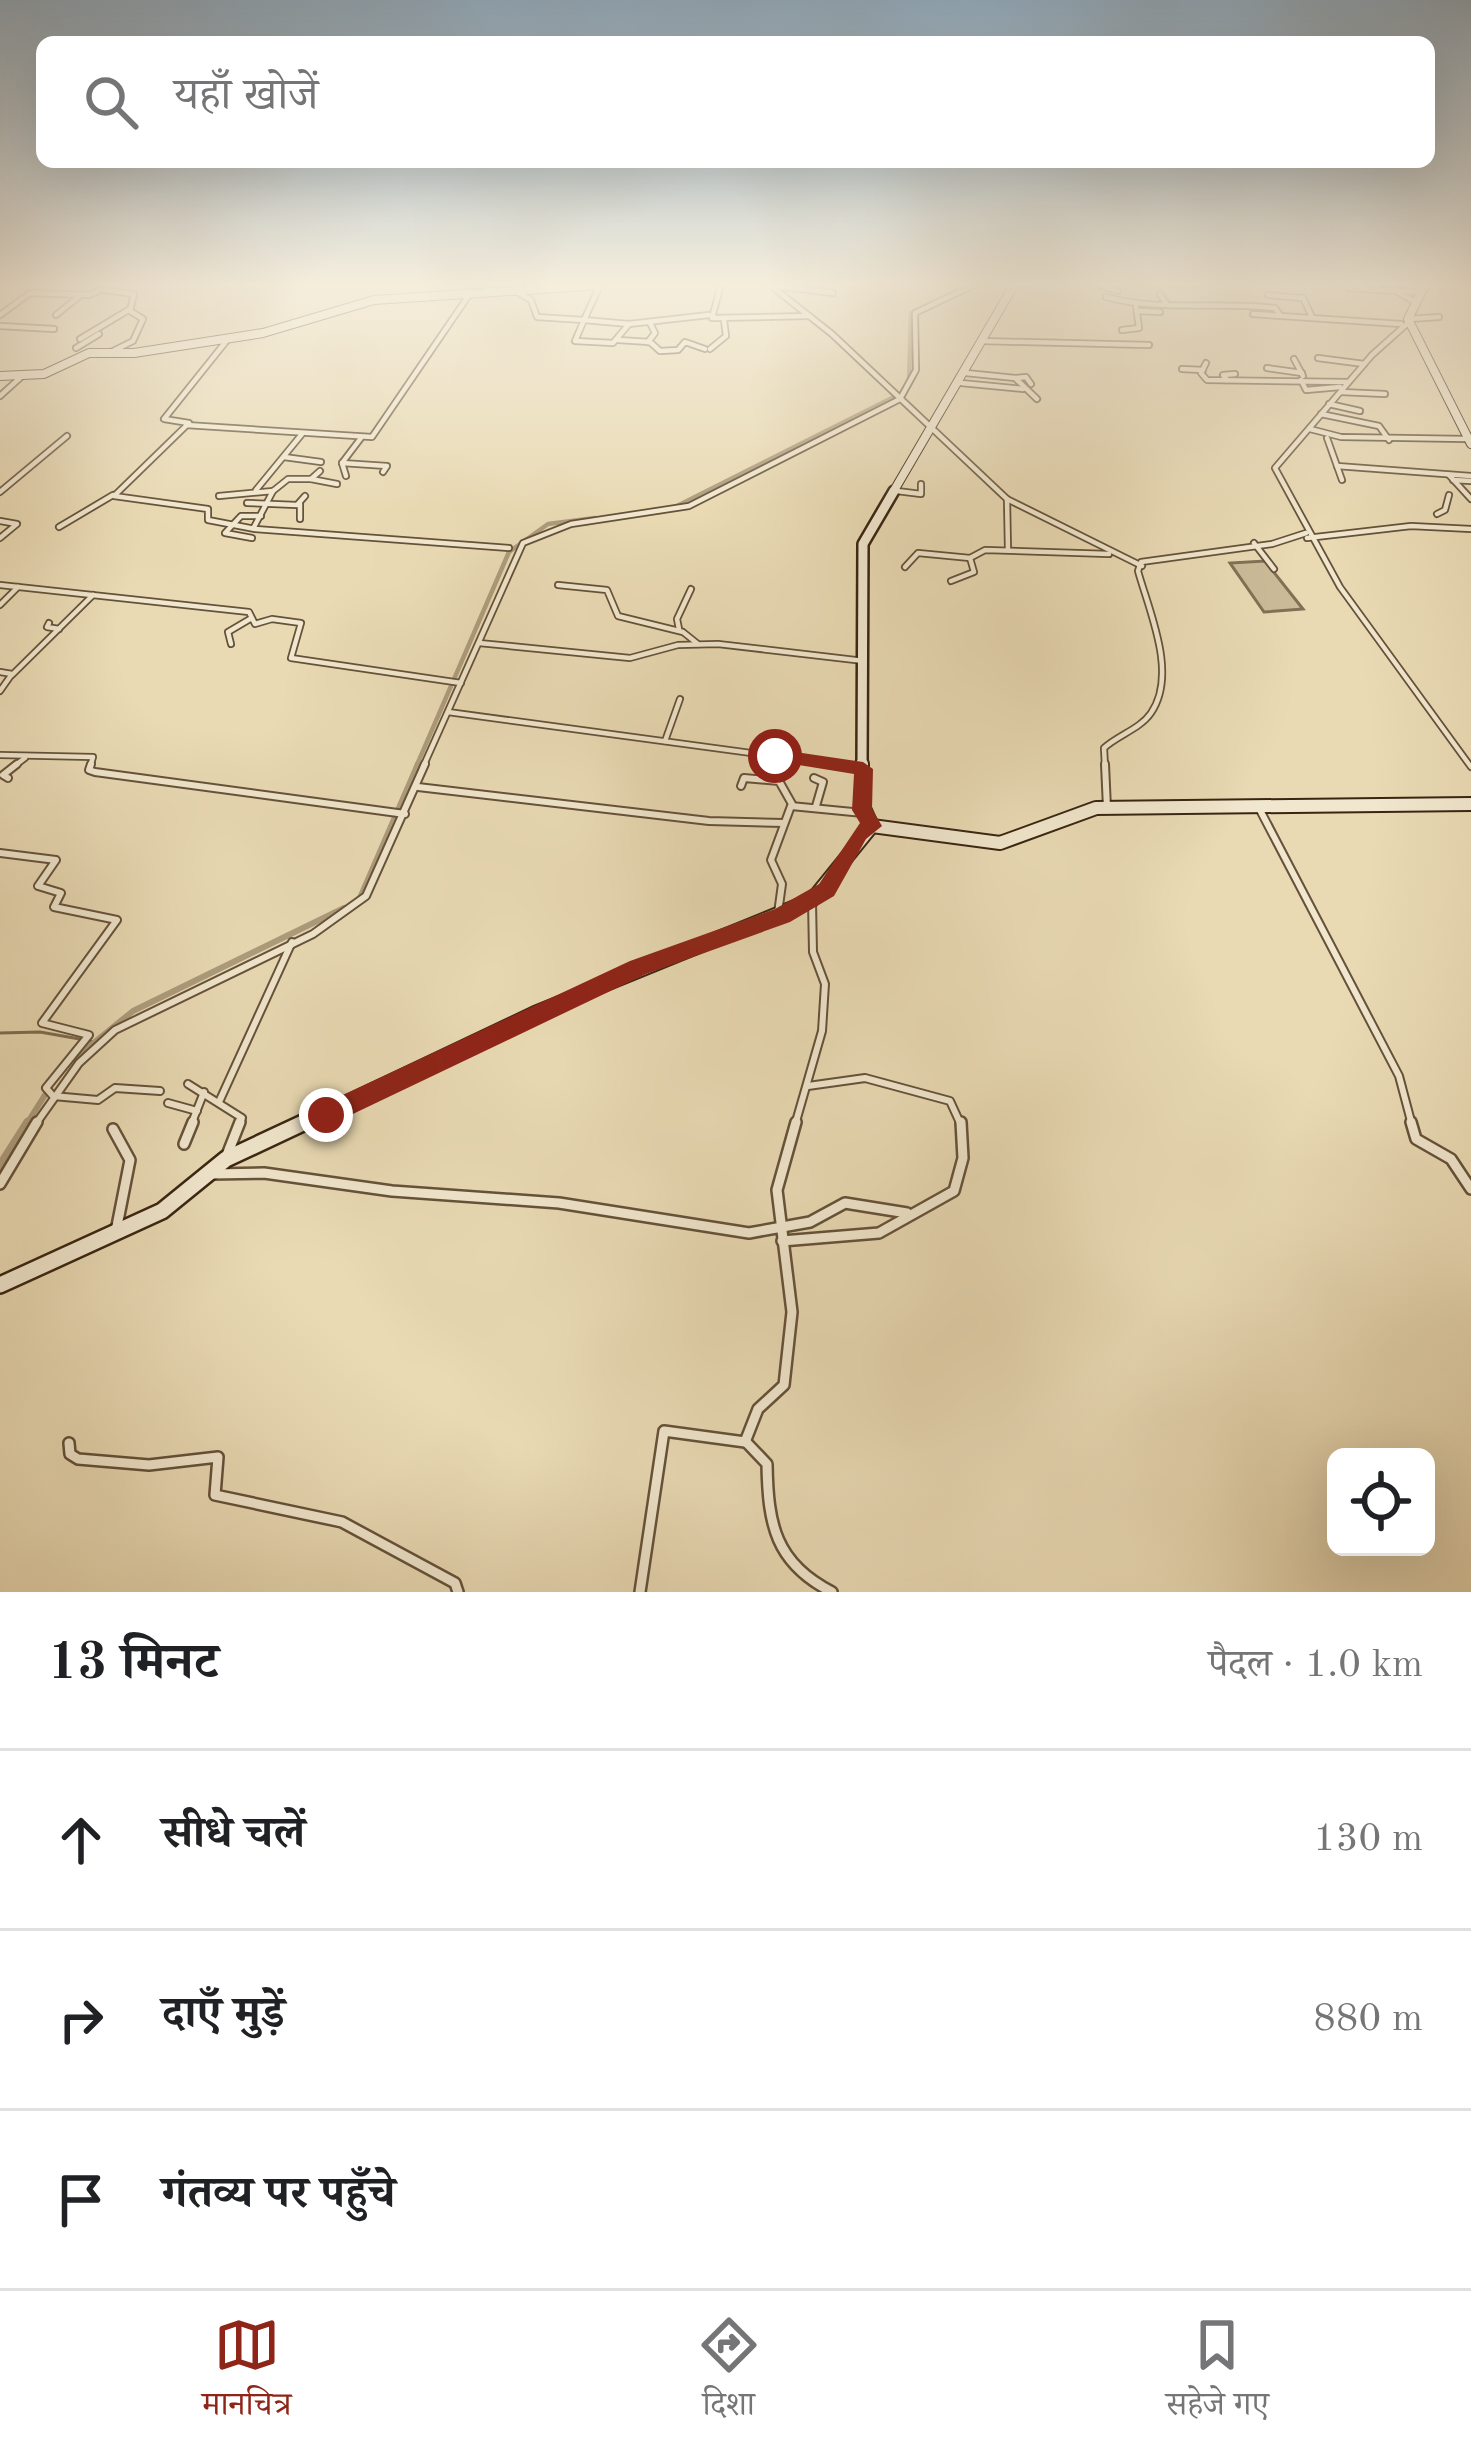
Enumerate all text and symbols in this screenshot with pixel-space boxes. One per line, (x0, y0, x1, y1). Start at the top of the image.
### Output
search box (36, 36, 1435, 168)
icon: search (78, 69, 144, 135)
text: यहाँ खोजें (174, 75, 318, 120)
route start (748, 729, 802, 783)
route end (299, 1088, 353, 1142)
map controls (1327, 1448, 1435, 1556)
button: locate (1327, 1448, 1435, 1556)
text: 13 मिनट (48, 1639, 218, 1690)
text: पैदल · 1.0 km (1208, 1646, 1423, 1685)
icon: ahead (48, 1807, 114, 1873)
text: सीधे चलें (162, 1813, 305, 1858)
text: 130 m (1313, 1820, 1423, 1859)
icon: right (48, 1987, 114, 2053)
text: दाएँ मुड़ें (162, 1993, 285, 2038)
text: 880 m (1313, 2000, 1423, 2039)
icon: arrive (48, 2167, 114, 2233)
text: गंतव्य पर पहुँचे (162, 2173, 395, 2218)
tab: मानचित्र (202, 2312, 292, 2436)
tab: दिशा (696, 2312, 762, 2436)
tab: सहेजे गए (1166, 2312, 1269, 2436)

